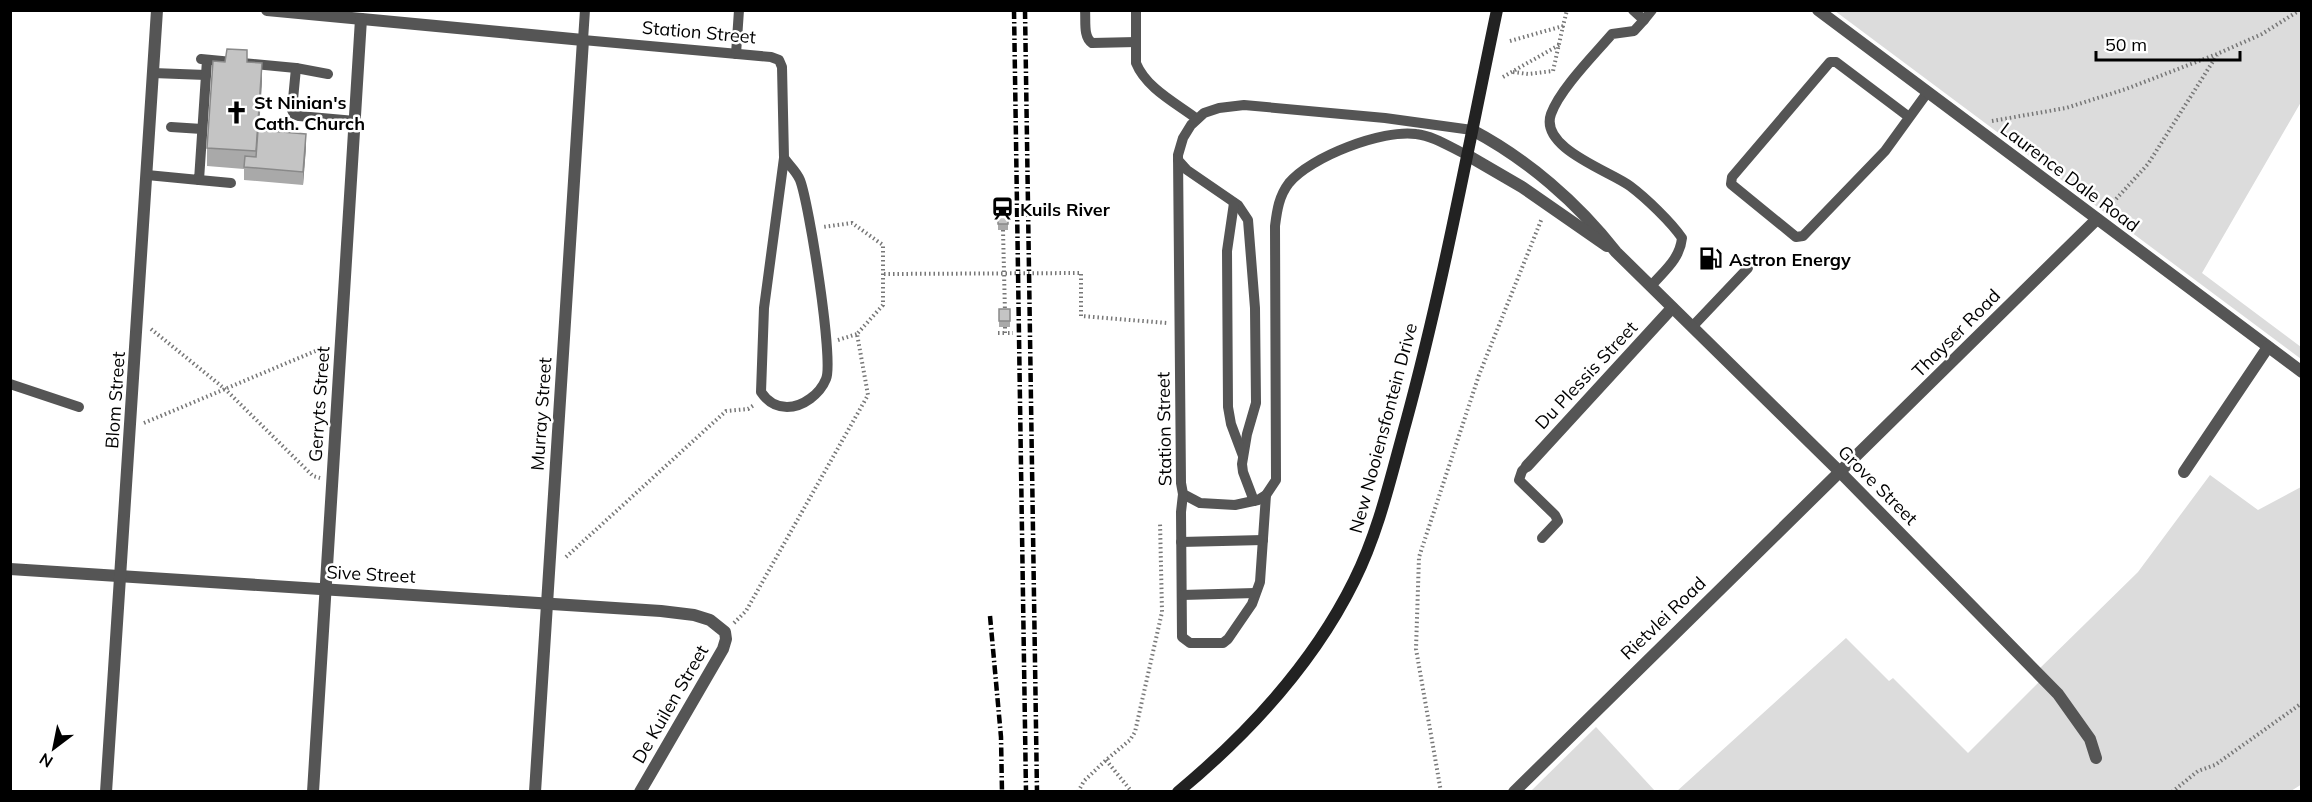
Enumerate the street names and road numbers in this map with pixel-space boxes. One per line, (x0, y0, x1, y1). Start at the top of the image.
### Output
street label: Station Street (641, 16, 757, 48)
street label: Laurence Dale Road (1996, 117, 2144, 237)
street label: Thayser Road (1907, 284, 2005, 382)
street label: Du Plessis Street (1530, 316, 1642, 434)
street label: New Nooiensfontein Drive (1344, 320, 1422, 536)
street label: Gerryts Street (303, 345, 335, 463)
street label: Blom Street (100, 351, 130, 449)
street label: Murray Street (526, 357, 556, 471)
street label: Station Street (1152, 372, 1176, 486)
street label: Grove Street (1833, 440, 1923, 530)
street label: Sive Street (326, 560, 416, 588)
street label: Rietvlei Road (1616, 572, 1710, 664)
street label: De Kuilen Street (627, 641, 713, 767)

